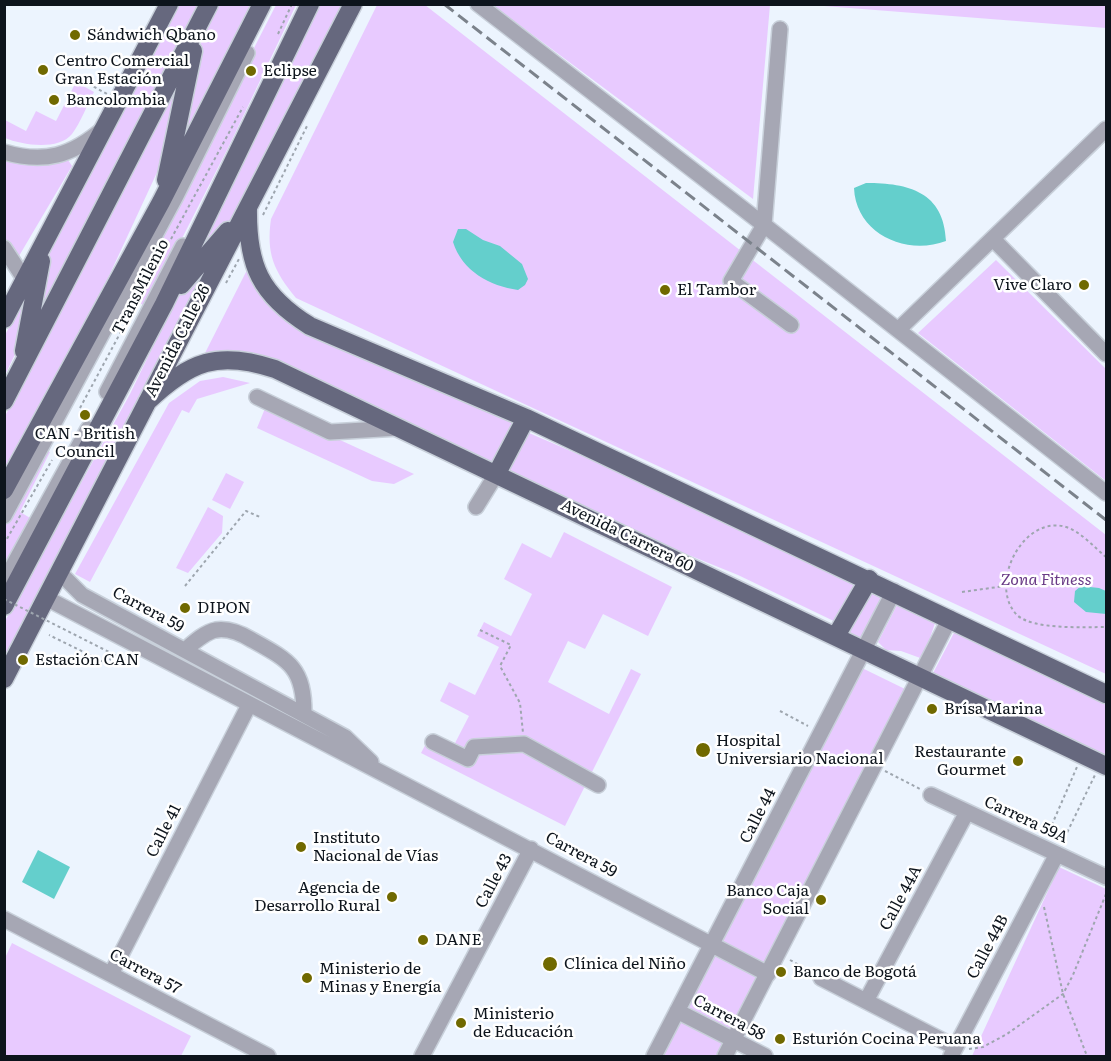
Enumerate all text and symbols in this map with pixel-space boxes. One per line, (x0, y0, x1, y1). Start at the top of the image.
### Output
place label: Sándwich Qbano (87, 25, 216, 45)
marker: Sándwich Qbano (68, 28, 82, 42)
place label: Centro Comercial Gran Estación (55, 51, 189, 89)
place label: Eclipse (263, 61, 317, 81)
marker: Centro Comercial Gran Estación (36, 63, 50, 77)
marker: Eclipse (244, 64, 258, 78)
place label: Bancolombia (66, 90, 166, 110)
marker: Bancolombia (47, 93, 61, 107)
street label: TransMilenio (109, 236, 173, 338)
place label: Vive Claro (993, 275, 1072, 295)
marker: Vive Claro (1077, 278, 1091, 292)
place label: El Tambor (677, 280, 756, 300)
street label: Avenida Calle 26 (141, 282, 215, 400)
marker: El Tambor (658, 283, 672, 297)
marker: CAN - British Council (78, 408, 92, 422)
place label: CAN - British Council (35, 424, 135, 462)
street label: Avenida Carrera 60 (558, 496, 696, 576)
park label: Zona Fitness (1001, 570, 1091, 590)
street label: Carrera 59 (109, 583, 187, 637)
place label: DIPON (197, 598, 251, 618)
marker: DIPON (178, 601, 192, 615)
place label: Estación CAN (35, 650, 139, 670)
marker: Estación CAN (16, 653, 30, 667)
place label: Brísa Marina (944, 699, 1043, 719)
marker: Brísa Marina (925, 702, 939, 716)
place label: Hospital Universiario Nacional (716, 731, 884, 769)
marker: Hospital Universiario Nacional (694, 741, 712, 759)
place label: Restaurante Gourmet (914, 742, 1006, 780)
marker: Restaurante Gourmet (1011, 754, 1025, 768)
street label: Calle 44 (736, 785, 780, 847)
street label: Carrera 59A (981, 792, 1071, 848)
street label: Calle 41 (142, 801, 186, 861)
place label: Instituto Nacional de Vías (313, 828, 438, 866)
street label: Carrera 59 (542, 828, 620, 882)
marker: Instituto Nacional de Vías (294, 840, 308, 854)
street label: Calle 43 (472, 850, 516, 912)
street label: Calle 44A (876, 862, 926, 934)
place label: Agencia de Desarrollo Rural (254, 878, 380, 916)
place label: Banco Caja Social (726, 881, 809, 919)
marker: Agencia de Desarrollo Rural (385, 890, 399, 904)
marker: Banco Caja Social (814, 893, 828, 907)
street label: Calle 44B (963, 912, 1013, 982)
place label: DANE (435, 930, 482, 950)
marker: DANE (416, 933, 430, 947)
street label: Carrera 57 (106, 945, 184, 999)
place label: Clínica del Niño (564, 954, 686, 974)
marker: Clínica del Niño (541, 955, 559, 973)
place label: Ministerio de Minas y Energía (319, 959, 441, 997)
place label: Banco de Bogotá (793, 962, 917, 982)
marker: Banco de Bogotá (774, 965, 788, 979)
marker: Ministerio de Minas y Energía (300, 971, 314, 985)
street label: Carrera 58 (690, 991, 768, 1045)
place label: Ministerio de Educación (473, 1004, 574, 1042)
marker: Ministerio de Educación (454, 1016, 468, 1030)
place label: Esturión Cocina Peruana (792, 1029, 981, 1049)
marker: Esturión Cocina Peruana (773, 1032, 787, 1046)

